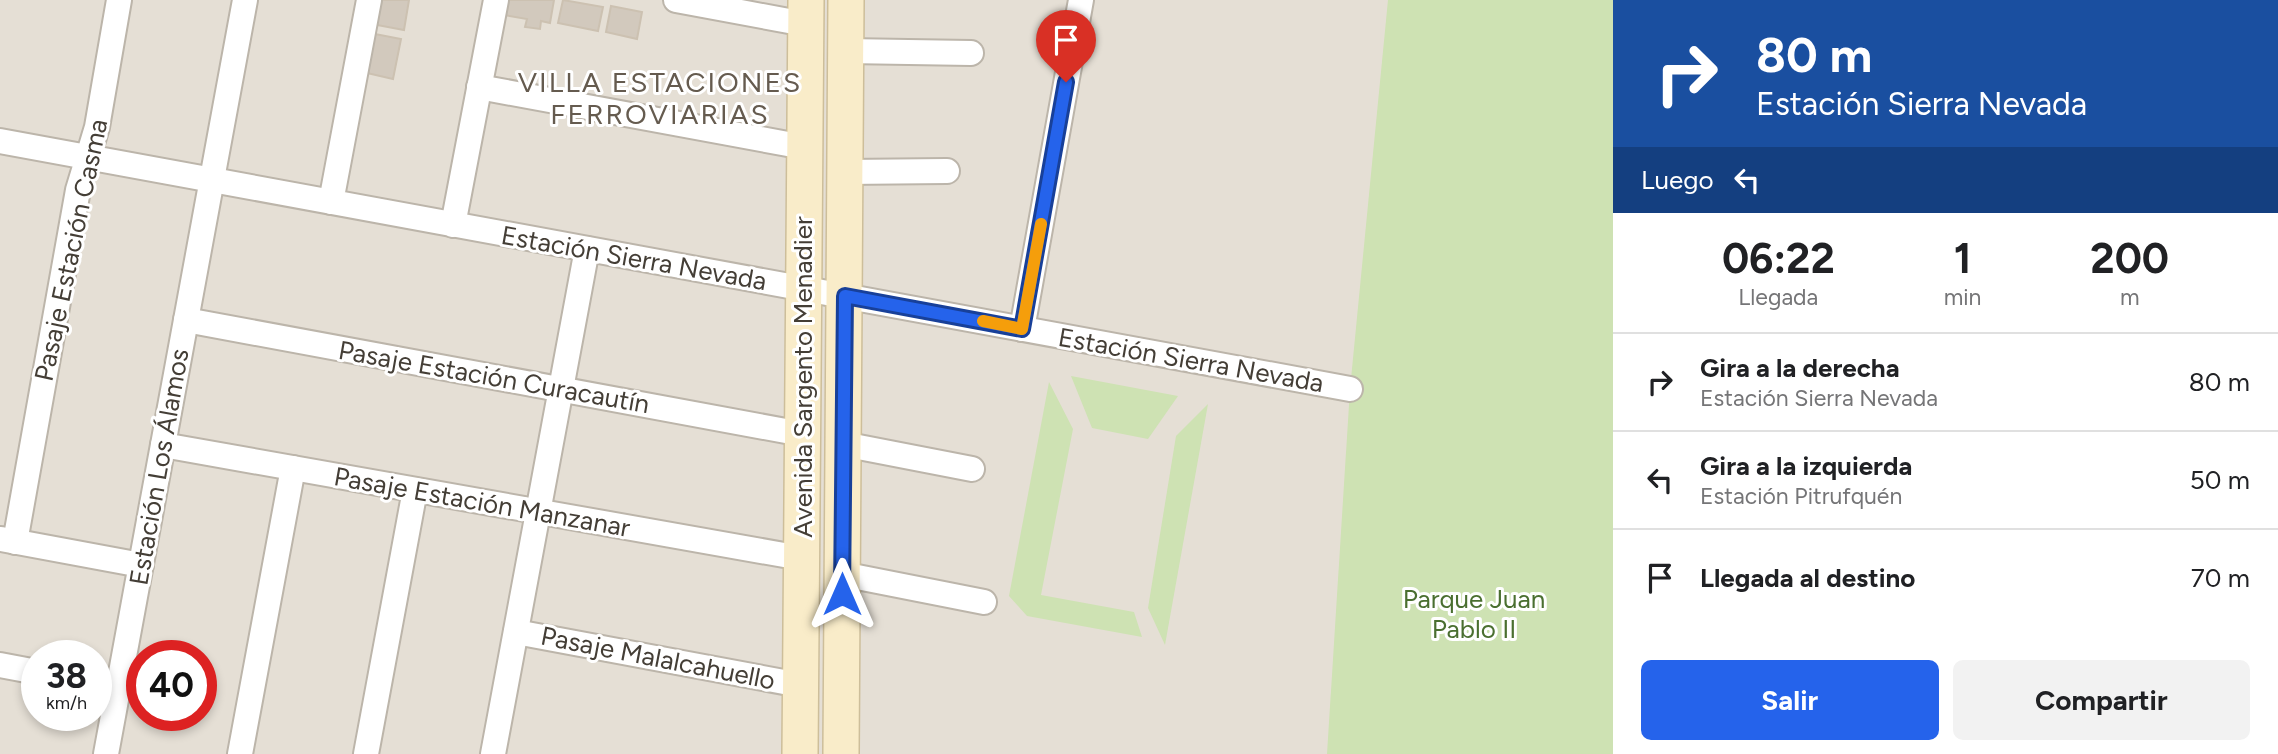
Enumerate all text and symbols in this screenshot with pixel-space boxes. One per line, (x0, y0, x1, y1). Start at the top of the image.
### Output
pin (1036, 10, 1096, 82)
icon: arrive (1047, 21, 1085, 59)
text: 80 m (1756, 25, 1872, 84)
icon: right (1641, 28, 1732, 119)
district label: VILLA ESTACIONES FERROVIARIAS (518, 65, 802, 131)
text: Estación Sierra Nevada (1756, 85, 2087, 123)
street label: Pasaje Estación Casma (28, 116, 114, 384)
icon: left (1728, 161, 1766, 199)
text: Luego (1641, 164, 1714, 196)
street label: Avenida Sargento Menadier (787, 216, 819, 538)
street label: Estación Sierra Nevada (499, 219, 769, 297)
text: 06:22 (1722, 233, 1835, 284)
text: 1 (1954, 233, 1971, 284)
text: 200 (2090, 233, 2169, 284)
text: Llegada (1738, 283, 1818, 311)
text: min (1944, 283, 1981, 311)
text: m (2120, 283, 2140, 311)
street label: Estación Sierra Nevada (1056, 321, 1326, 399)
street label: Pasaje Estación Curacautín (336, 334, 652, 420)
street label: Estación Los Álamos (122, 346, 196, 588)
text: Gira a la derecha (1700, 352, 1900, 384)
icon: right (1641, 363, 1679, 401)
text: 80 m (2189, 366, 2250, 398)
text: Estación Sierra Nevada (1700, 384, 1938, 412)
text: Gira a la izquierda (1700, 450, 1912, 482)
street label: Pasaje Estación Manzanar (331, 460, 633, 544)
icon: left (1641, 461, 1679, 499)
text: 50 m (2190, 464, 2250, 496)
text: Estación Pitrufquén (1700, 482, 1902, 510)
position arrow (805, 557, 879, 631)
icon: arrive (1641, 559, 1679, 597)
text: Llegada al destino (1700, 562, 1915, 594)
text: 70 m (2191, 562, 2250, 594)
park label: Parque Juan Pablo II (1403, 583, 1545, 645)
street label: Pasaje Malalcahuello (538, 620, 778, 696)
speed limit sign: 40 (126, 640, 217, 731)
text: 38 (46, 655, 87, 697)
button: Salir (1641, 660, 1939, 740)
button: Compartir (1953, 660, 2250, 740)
text: km/h (46, 692, 87, 714)

